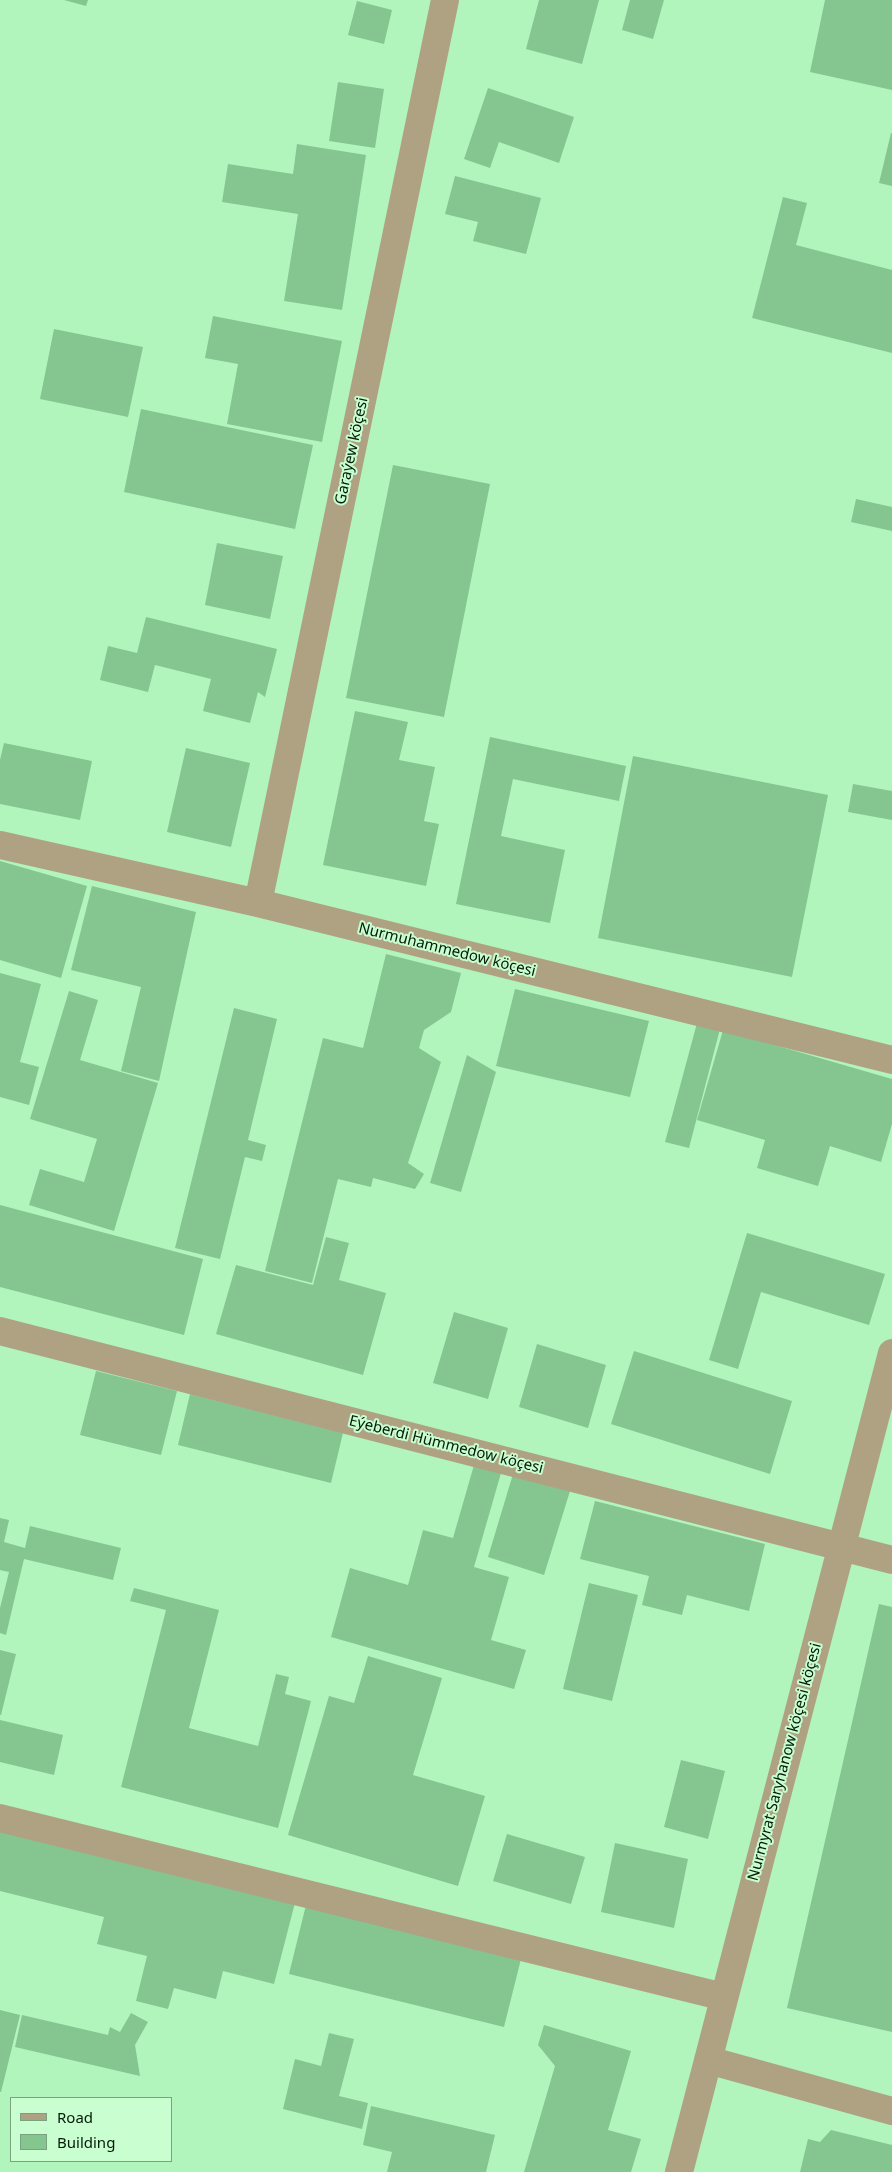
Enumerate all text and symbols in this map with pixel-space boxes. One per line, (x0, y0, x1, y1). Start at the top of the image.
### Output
street label: Garaýew köçesi (332, 396, 372, 506)
street label: Nurmuhammedow köçesi (357, 919, 537, 981)
street label: Eýeberdi Hümmedow köçesi (347, 1412, 545, 1478)
street label: Nurmyrat Saryhanow köçesi köçesi (745, 1641, 825, 1883)
legend (10, 2097, 172, 2162)
text: Road (57, 2107, 93, 2127)
text: Building (57, 2132, 115, 2152)

